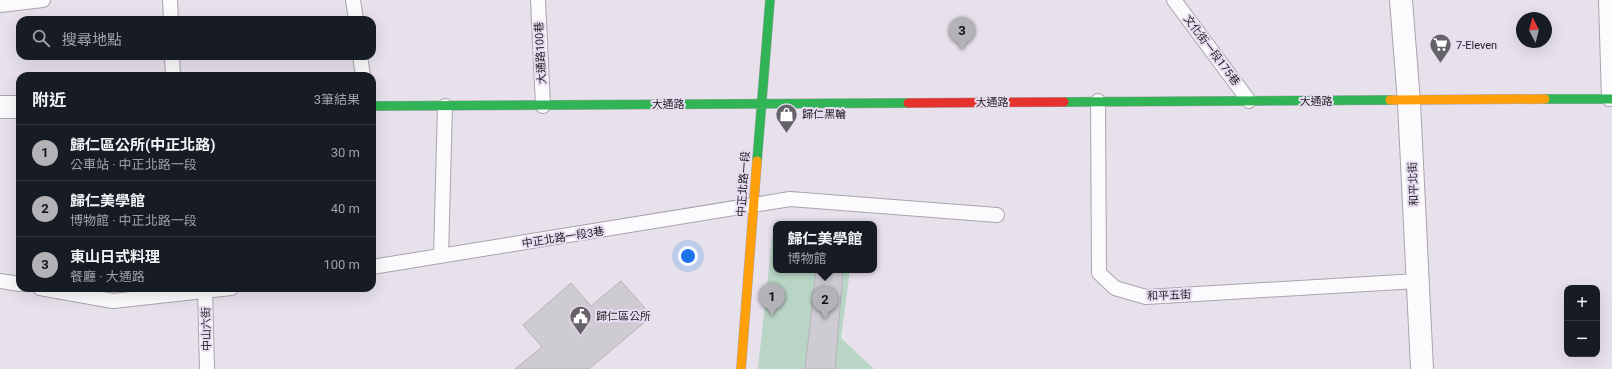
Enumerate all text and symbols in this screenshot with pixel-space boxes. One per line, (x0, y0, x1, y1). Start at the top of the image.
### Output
north arrow (1516, 12, 1552, 48)
street label: 文化街一段175巷 (1181, 13, 1242, 88)
search box (16, 16, 376, 60)
pin: 3 (949, 17, 975, 50)
street label: 大通路100巷 (532, 21, 549, 85)
icon: search (30, 27, 52, 49)
text: 搜尋地點 (62, 31, 122, 49)
supermarket icon: 7-Eleven (1427, 32, 1453, 65)
place label: 7-Eleven (1456, 39, 1497, 52)
text: 附近 (32, 90, 66, 110)
text: 3筆結果 (314, 92, 360, 107)
street label: 大通路 (1300, 95, 1333, 108)
street label: 大通路 (976, 96, 1009, 109)
street label: 大通路 (652, 98, 685, 111)
shop icon: 歸仁黑輪 (774, 101, 800, 134)
place label: 歸仁黑輪 (802, 108, 846, 121)
text: 歸仁區公所(中正北路) (70, 136, 216, 154)
text: 1 (41, 145, 49, 160)
text: 30 m (331, 145, 360, 160)
street label: 中正北路一段 (735, 151, 752, 217)
text: 公車站 · 中正北路一段 (70, 157, 197, 172)
street label: 和平北街 (1406, 162, 1421, 206)
text: 歸仁美學館 (70, 192, 145, 210)
text: 2 (41, 201, 49, 216)
text: 40 m (331, 201, 360, 216)
text: 博物館 · 中正北路一段 (70, 213, 197, 228)
popup (773, 221, 877, 273)
street label: 中正北路一段3巷 (521, 225, 605, 250)
text: 歸仁美學館 (787, 230, 863, 248)
your location (678, 246, 698, 266)
text: 東山日式料理 (70, 248, 160, 266)
text: 博物館 (787, 251, 827, 266)
text: 3 (41, 257, 49, 272)
text: 100 m (323, 257, 360, 272)
text: 餐廳 · 大通路 (70, 269, 145, 284)
pin: 1 (759, 283, 785, 316)
map controls (1564, 285, 1600, 357)
button: + (1564, 285, 1600, 321)
pin: 2 (812, 286, 838, 319)
street label: 和平五街 (1147, 288, 1191, 303)
public building icon: 歸仁區公所 (567, 303, 593, 336)
street label: 中山六街 (200, 307, 213, 351)
place label: 歸仁區公所 (596, 310, 651, 323)
button: − (1564, 321, 1600, 357)

